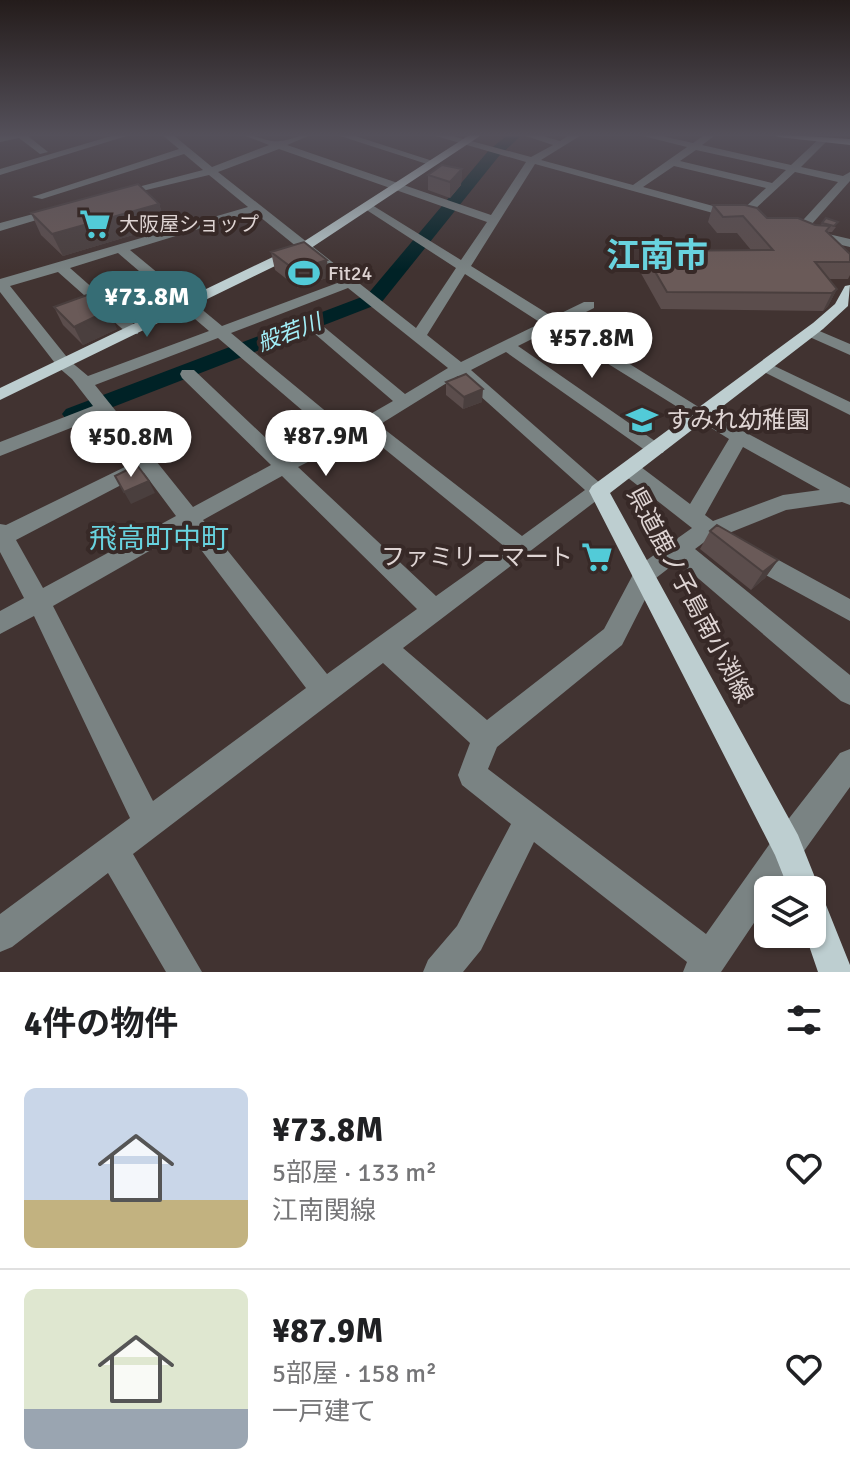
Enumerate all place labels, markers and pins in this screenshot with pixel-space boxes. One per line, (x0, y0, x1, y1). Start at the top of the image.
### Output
supermarket icon: 大阪屋ショップ (78, 207, 112, 241)
place label: 大阪屋ショップ (119, 212, 259, 237)
sports icon: Fit24 (287, 256, 321, 290)
place label: Fit24 (328, 261, 373, 286)
pin: ¥73.8M (82, 271, 212, 339)
pin: ¥57.8M (527, 312, 657, 380)
school or university icon: すみれ幼稚園 (625, 403, 659, 437)
place label: すみれ幼稚園 (666, 405, 810, 435)
pin: ¥87.9M (261, 410, 391, 478)
pin: ¥50.8M (66, 411, 196, 479)
supermarket icon: ファミリーマート (580, 540, 614, 574)
place label: ファミリーマート (381, 542, 573, 572)

